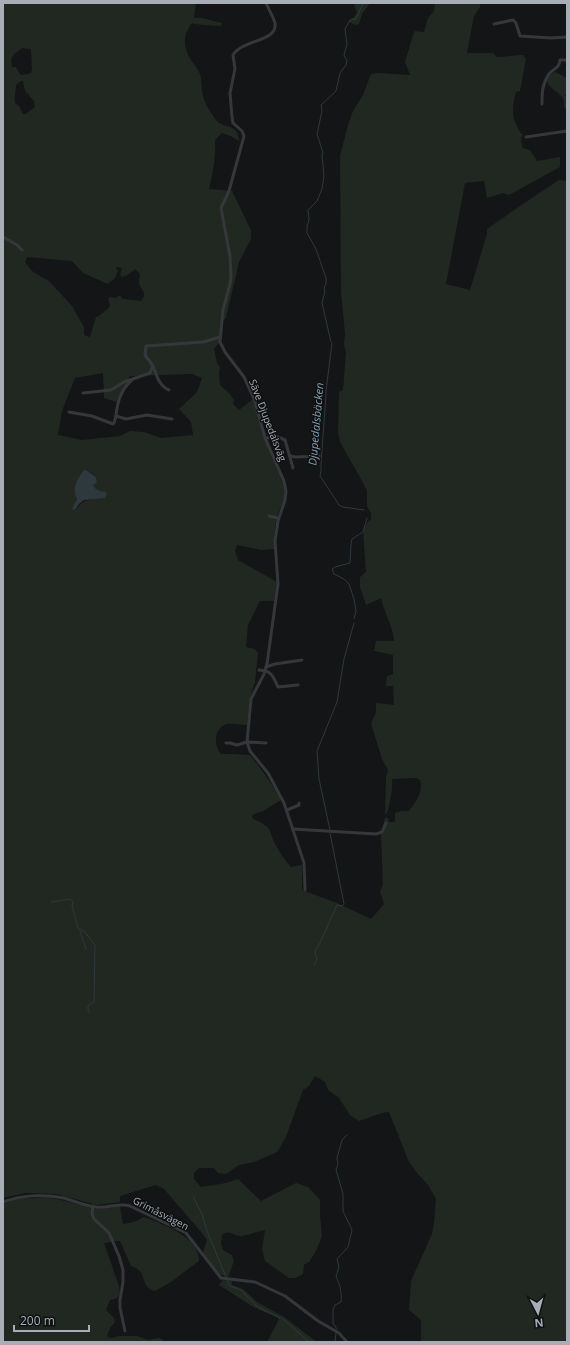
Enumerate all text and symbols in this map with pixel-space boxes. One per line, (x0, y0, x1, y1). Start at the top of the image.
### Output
street label: Säve Djupedalsväg (246, 377, 290, 464)
water label: Djupedalsbäcken (304, 382, 327, 466)
street label: Grimåsvägen (131, 1193, 191, 1233)
north arrow (518, 1293, 558, 1333)
scale bar (14, 1307, 89, 1333)
text: 200 m (20, 1312, 55, 1329)
text: N (534, 1316, 544, 1331)

